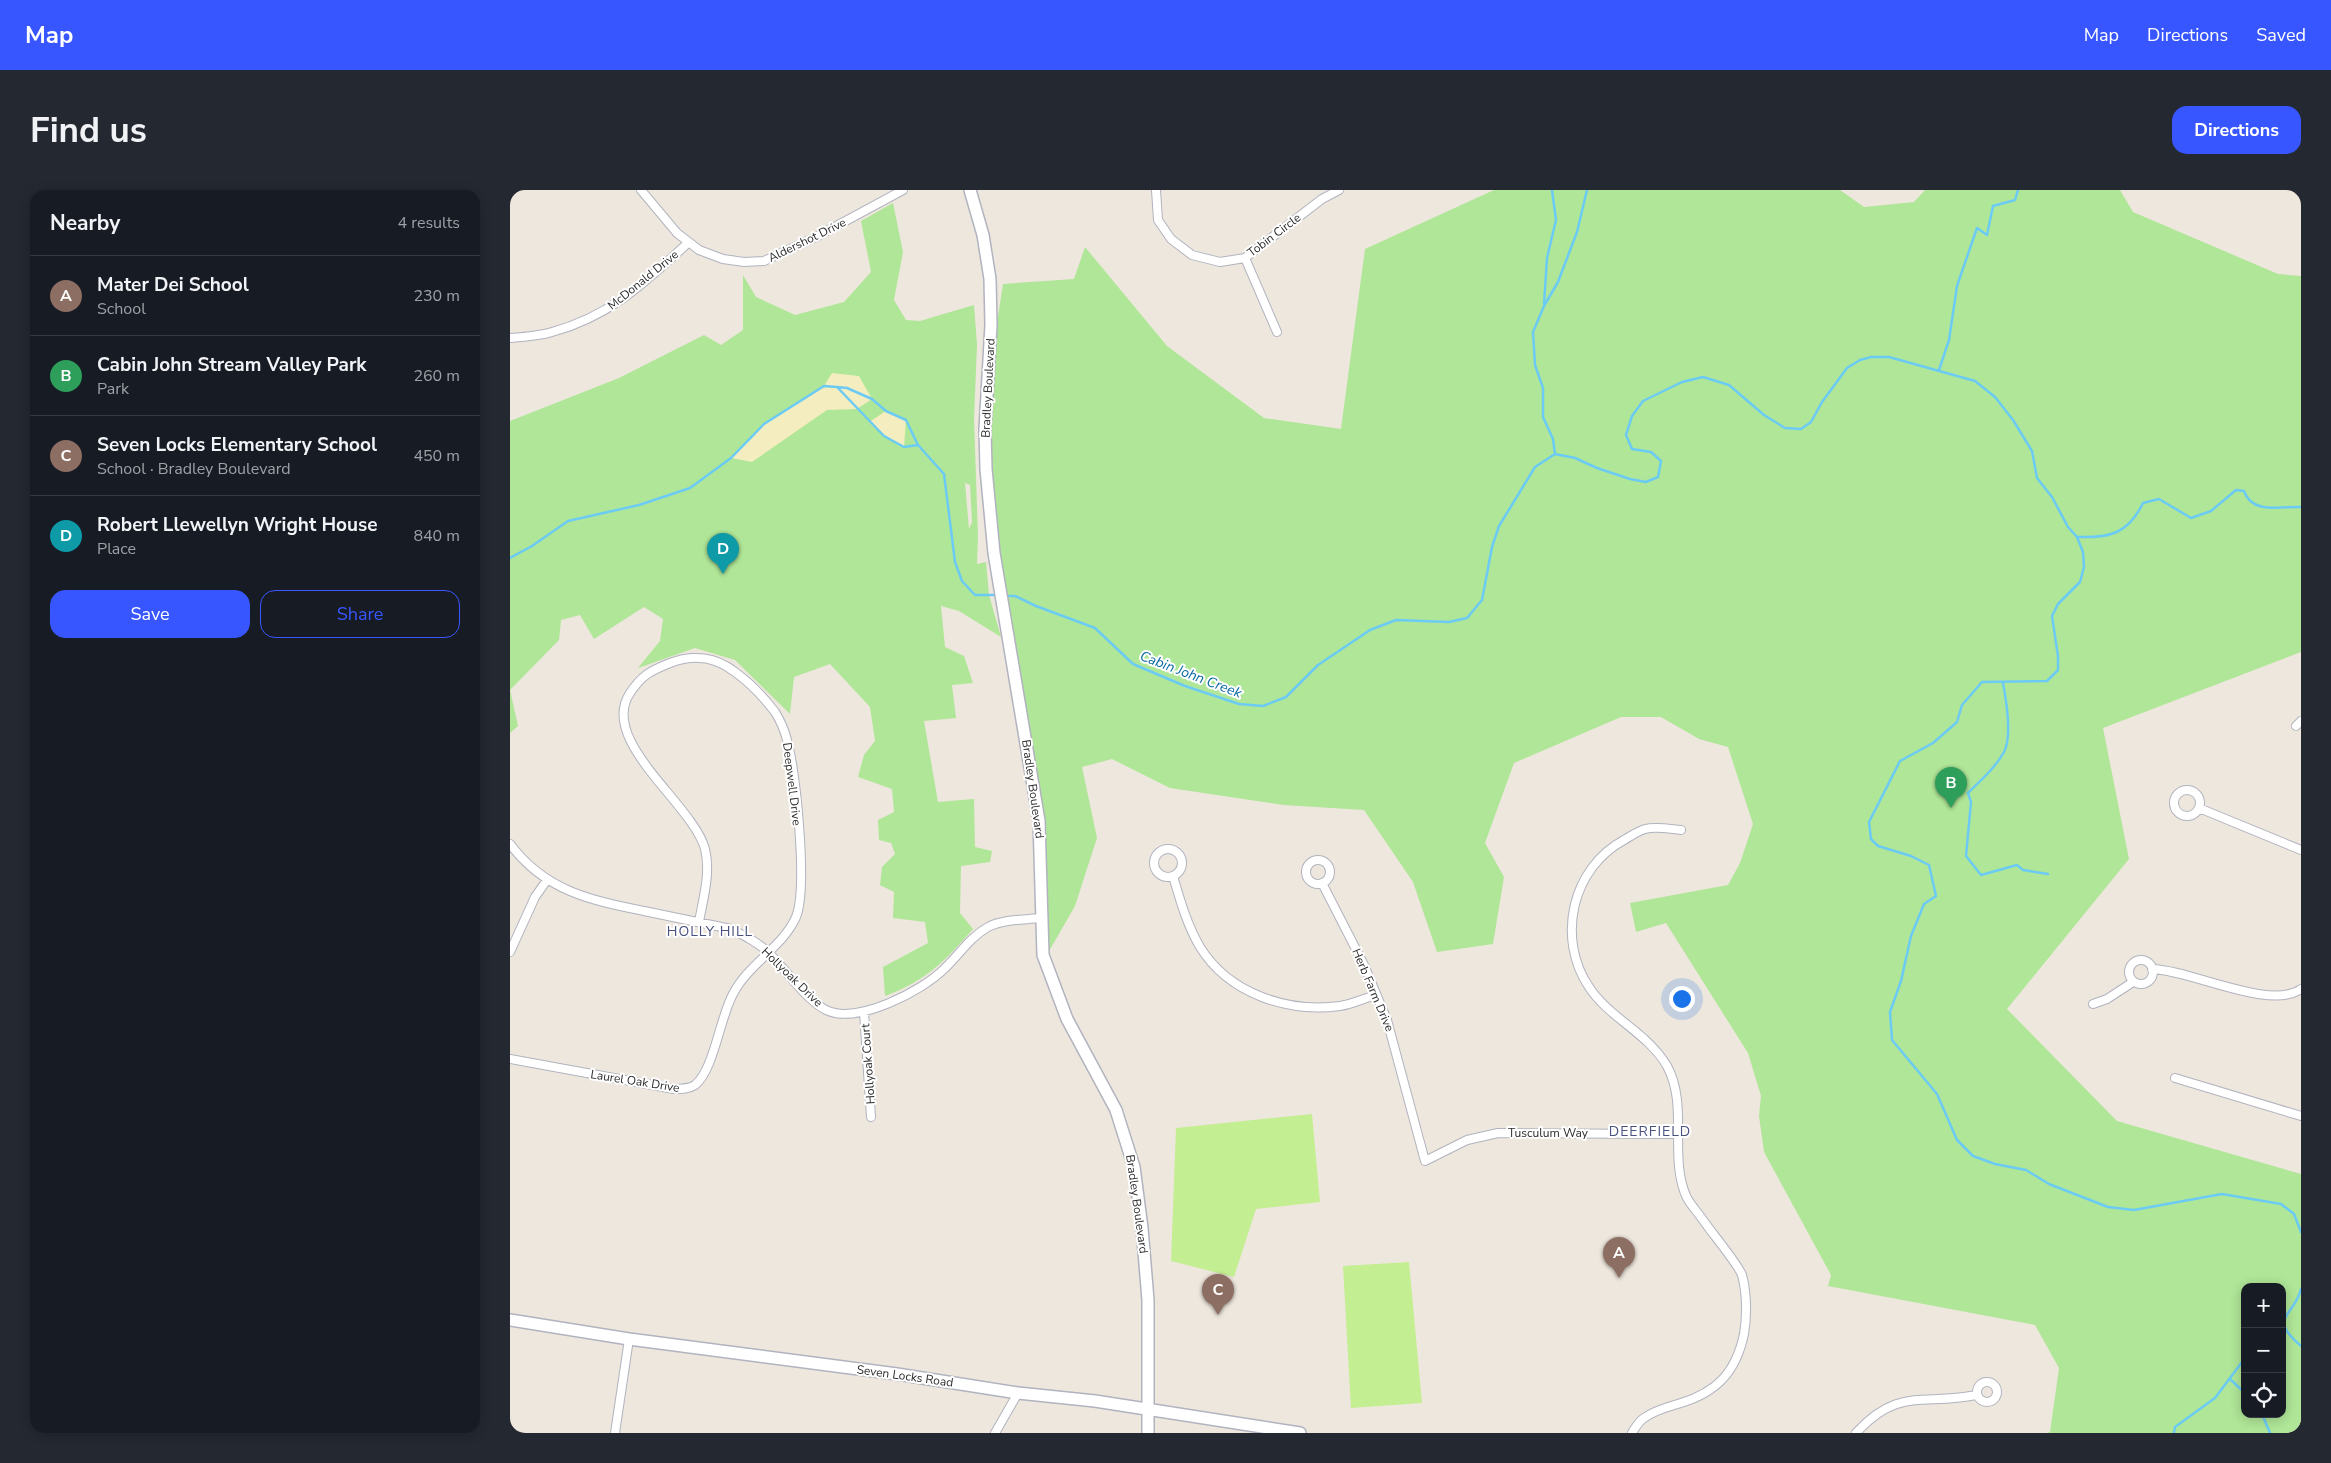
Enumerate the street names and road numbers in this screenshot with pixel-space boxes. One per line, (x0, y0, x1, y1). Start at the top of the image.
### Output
street label: Tobin Circle (1244, 210, 1304, 260)
street label: Aldershot Drive (765, 214, 849, 266)
street label: McDonald Drive (604, 247, 682, 313)
street label: Bradley Boulevard (977, 338, 999, 438)
street label: Bradley Boulevard (1018, 739, 1048, 839)
street label: Deepwell Drive (779, 742, 805, 826)
street label: Hollyoak Drive (758, 944, 826, 1010)
street label: Herb Farm Drive (1348, 946, 1398, 1034)
street label: Hollyoak Court (857, 1022, 879, 1105)
street label: Laurel Oak Drive (589, 1066, 681, 1096)
street label: Tusculum Way (1508, 1125, 1589, 1141)
street label: Bradley Boulevard (1122, 1154, 1152, 1254)
street label: Seven Locks Road (856, 1361, 954, 1391)

